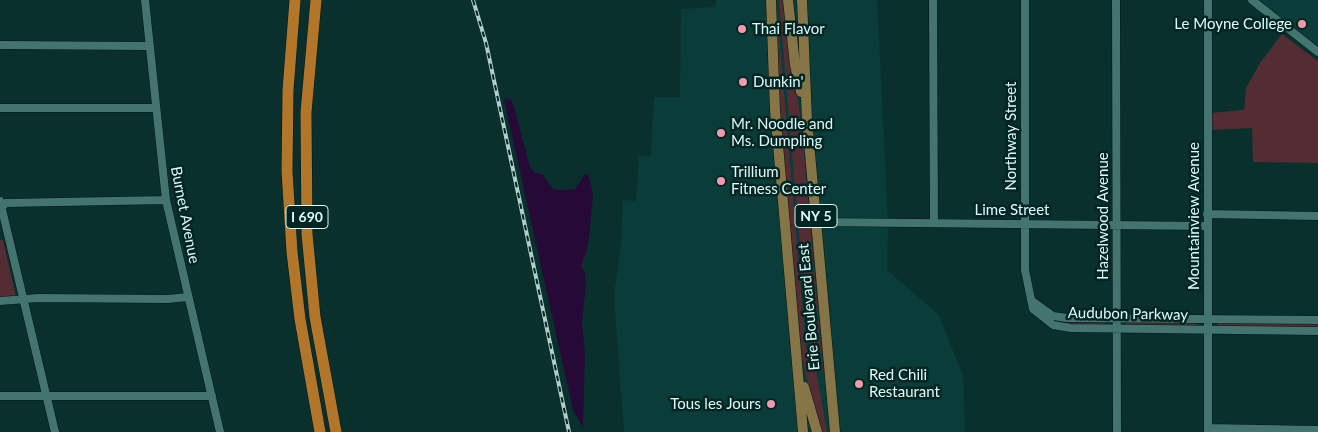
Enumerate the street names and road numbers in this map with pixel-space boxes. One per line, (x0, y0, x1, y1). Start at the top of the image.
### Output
street label: Northway Street (1002, 82, 1020, 190)
street label: Mountainview Avenue (1185, 142, 1203, 290)
street label: Hazelwood Avenue (1094, 152, 1112, 280)
street label: Burnet Avenue (167, 165, 203, 265)
street label: Lime Street (975, 201, 1049, 219)
road number: NY 5 (795, 205, 837, 228)
road number: I 690 (286, 206, 328, 228)
street label: Erie Boulevard East (794, 243, 824, 371)
street label: Audubon Parkway (1068, 304, 1188, 324)

